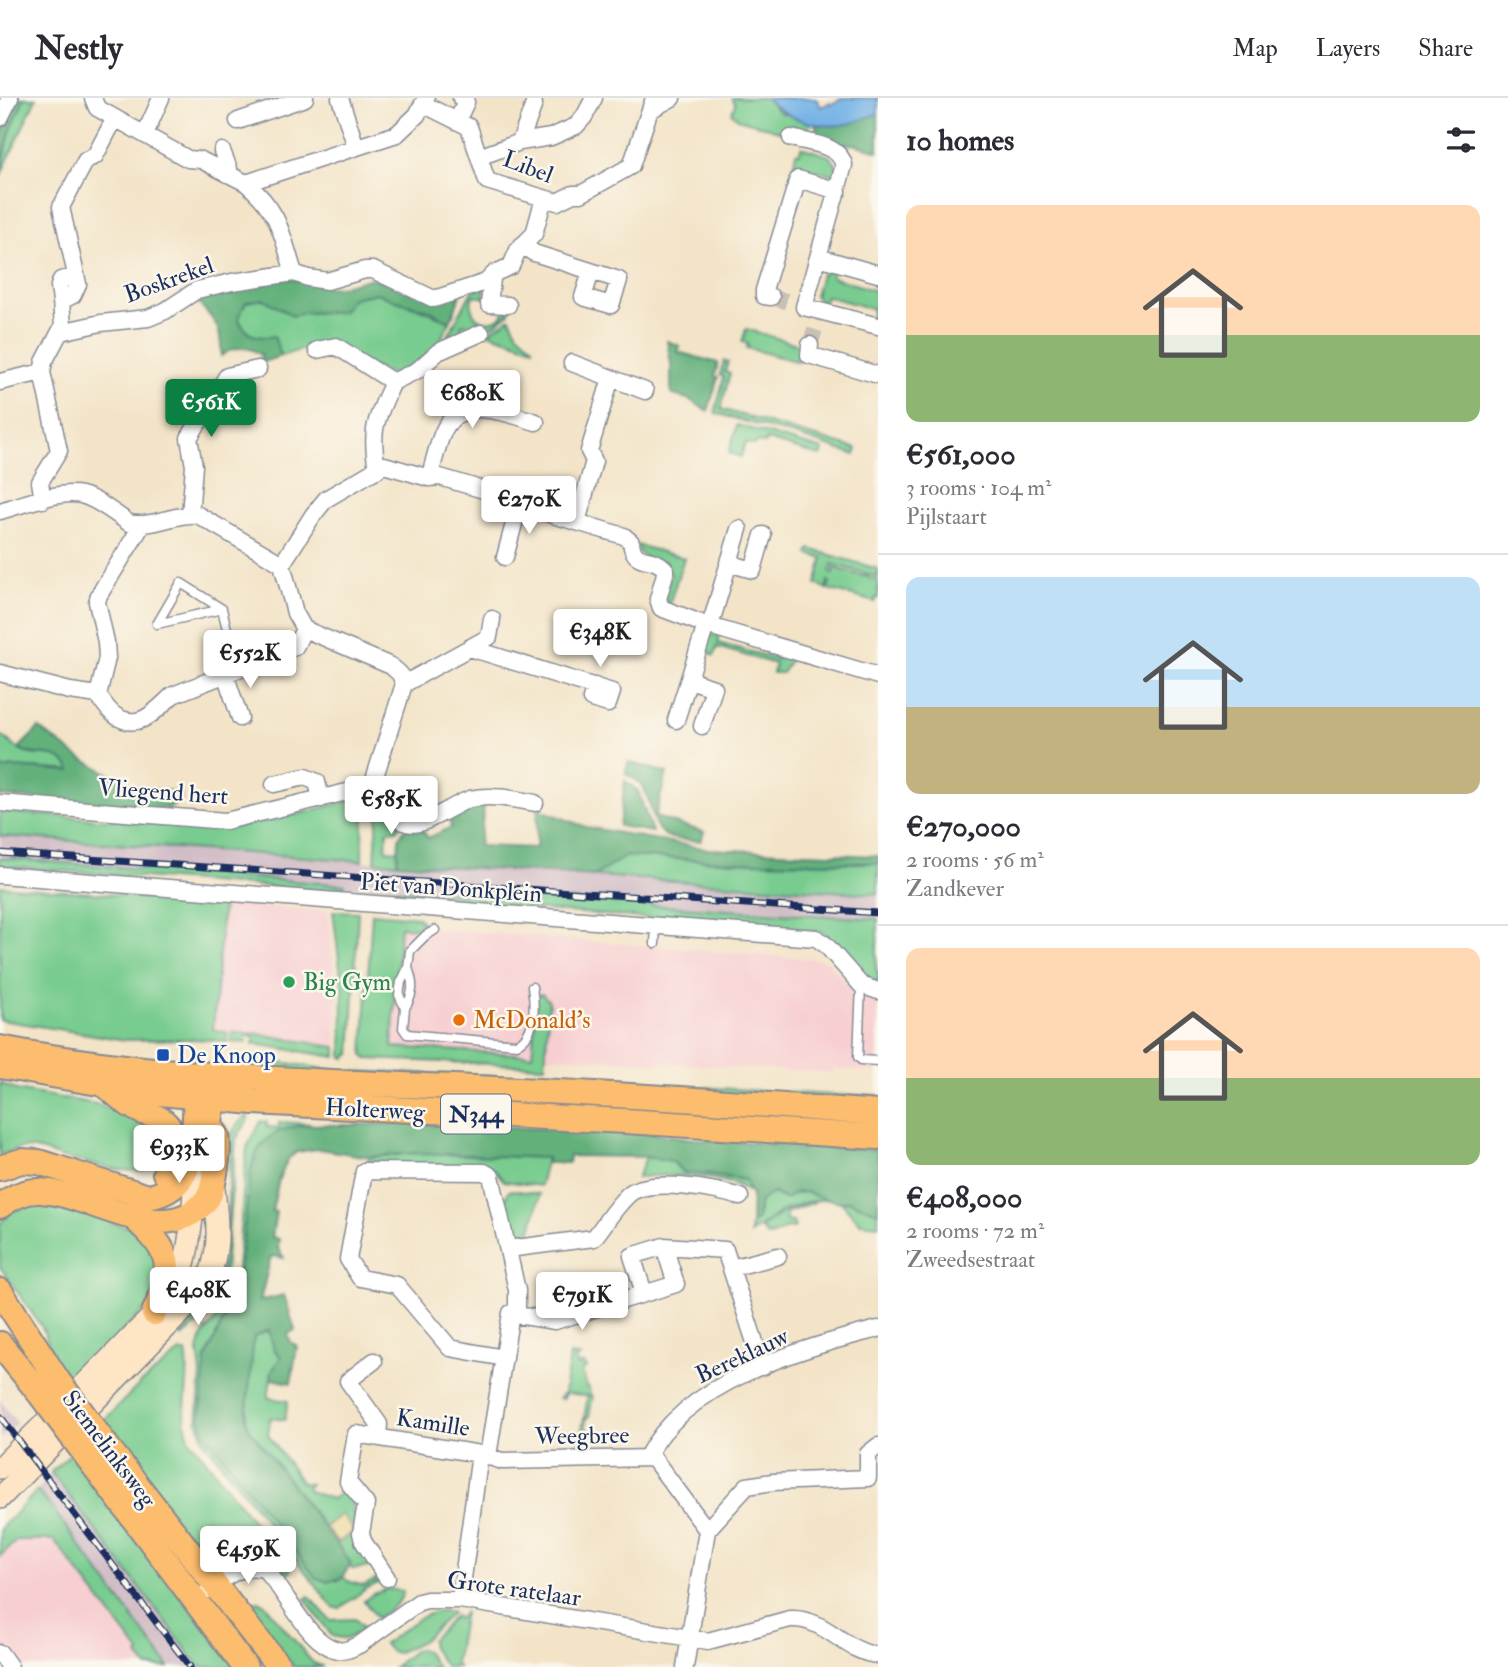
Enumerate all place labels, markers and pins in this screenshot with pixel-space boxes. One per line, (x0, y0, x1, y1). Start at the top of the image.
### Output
pin: €680K (423, 370, 521, 430)
pin: €561K (162, 380, 260, 439)
pin: €270K (480, 476, 578, 536)
pin: €348K (551, 610, 649, 669)
pin: €552K (201, 630, 299, 690)
pin: €585K (342, 776, 440, 836)
place label: Big Gym (303, 967, 392, 998)
marker: Big Gym (281, 974, 297, 990)
place label: McDonald's (473, 1005, 591, 1036)
marker: McDonald's (451, 1012, 467, 1028)
place label: De Knoop (177, 1040, 276, 1071)
marker: De Knoop (155, 1047, 171, 1063)
pin: €933K (130, 1126, 228, 1185)
pin: €408K (149, 1268, 247, 1327)
pin: €791K (533, 1272, 631, 1332)
pin: €459K (199, 1526, 297, 1586)

